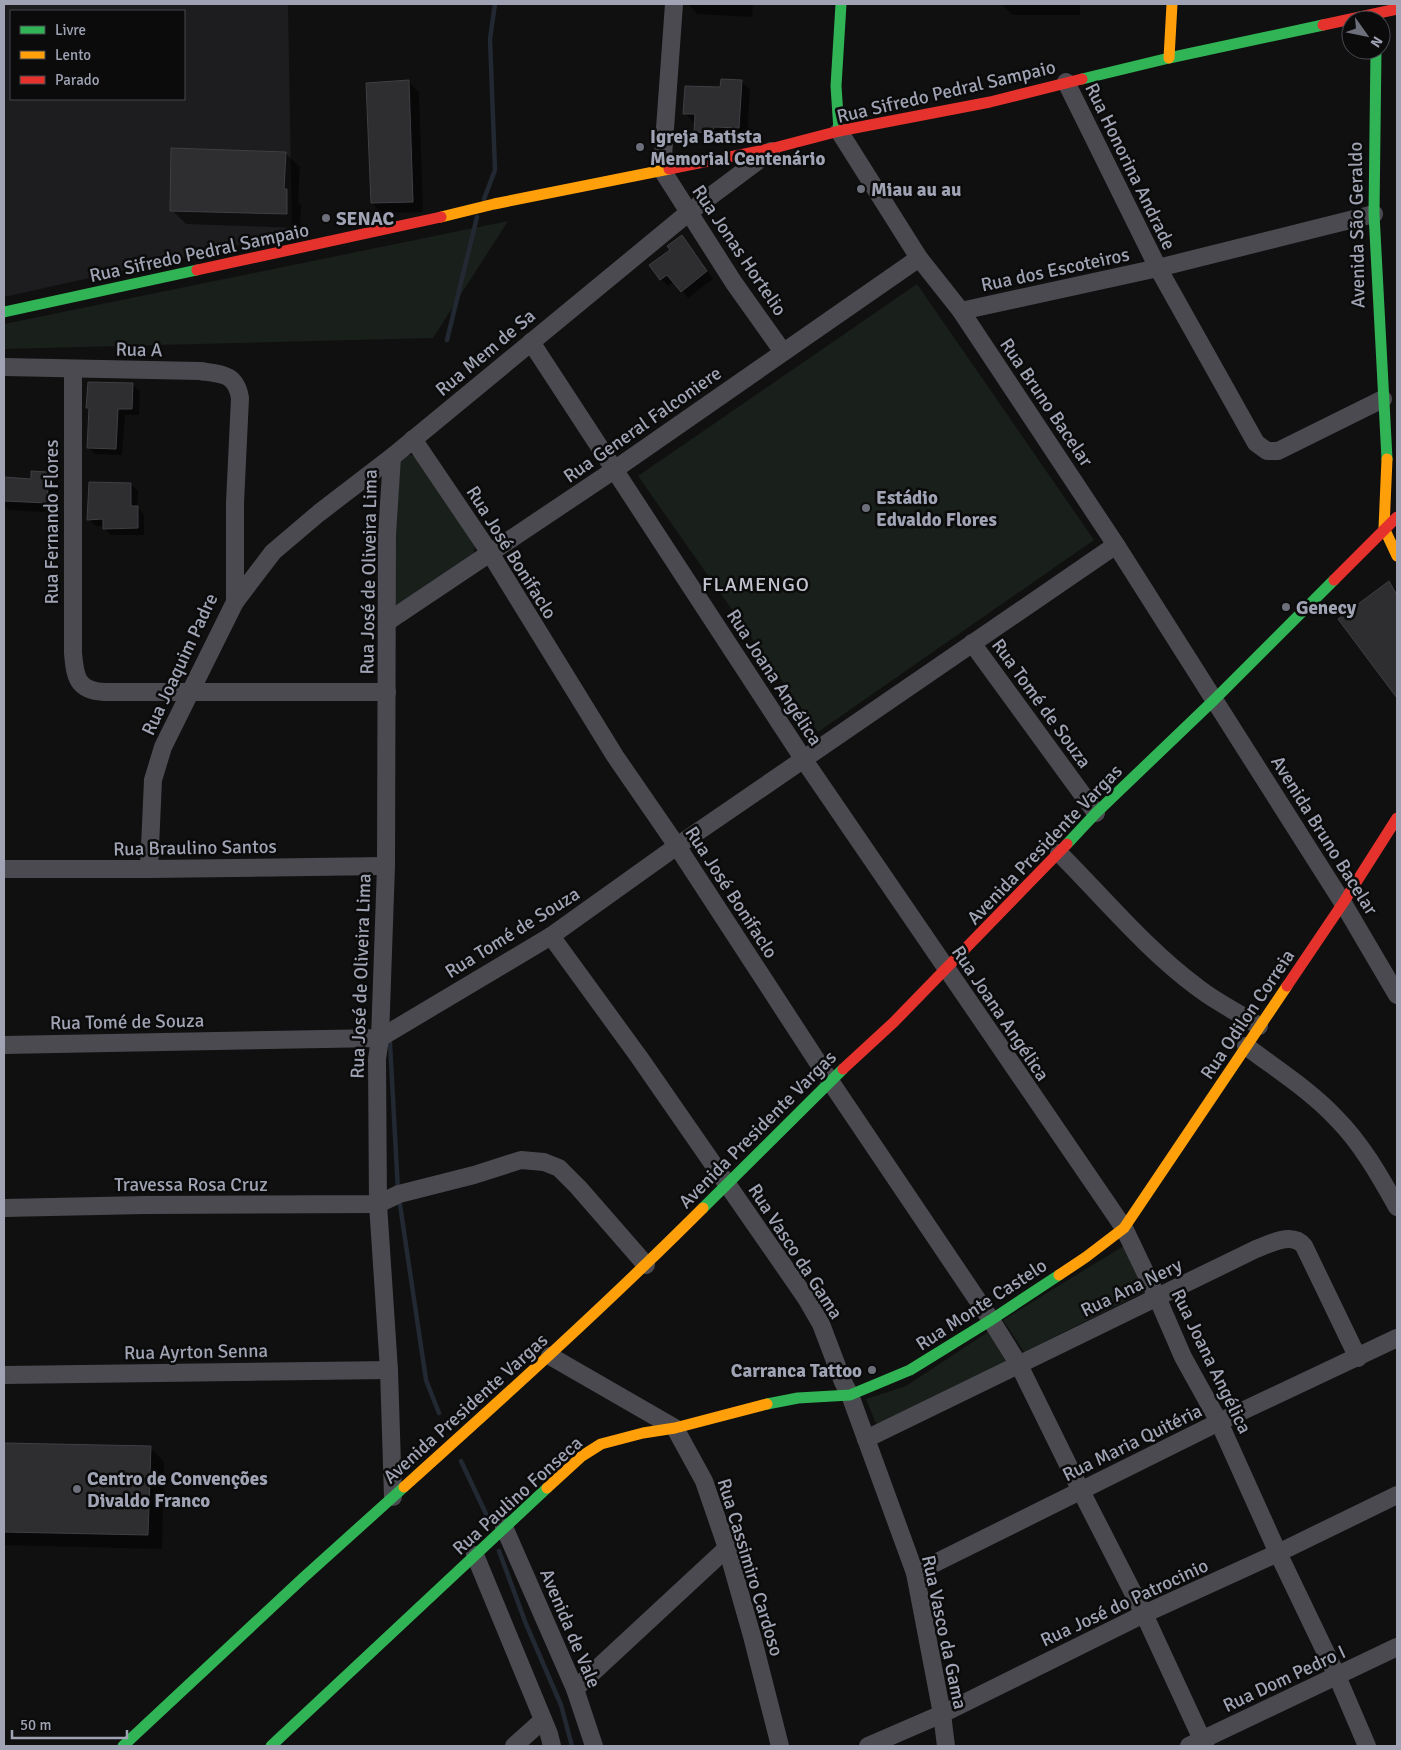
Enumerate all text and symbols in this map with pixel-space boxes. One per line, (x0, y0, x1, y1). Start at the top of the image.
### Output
legend (10, 10, 185, 100)
north arrow (1341, 10, 1391, 60)
text: Livre (55, 21, 86, 39)
text: N (1367, 33, 1386, 51)
text: Lento (55, 46, 91, 64)
street label: Rua Sifredo Pedral Sampaio (834, 55, 1058, 129)
text: Parado (55, 71, 100, 89)
street label: Rua Honorina Andrade (1079, 79, 1181, 254)
place label: Igreja Batista Memorial Centenário (650, 125, 825, 171)
marker: Igreja Batista Memorial Centenário (634, 141, 646, 153)
street label: Avenida São Geraldo (1344, 141, 1370, 308)
place label: Miau au au (871, 178, 961, 202)
street label: Rua Jonas Hortelio (687, 181, 792, 321)
marker: Miau au au (855, 183, 867, 195)
place label: SENAC (336, 207, 395, 231)
marker: SENAC (320, 212, 332, 224)
street label: Rua Sifredo Pedral Sampaio (87, 218, 311, 288)
street label: Rua dos Escoteiros (979, 243, 1132, 297)
street label: Rua Mem de Sa (431, 304, 541, 402)
street label: Rua Bruno Bacelar (994, 334, 1098, 471)
street label: Rua A (115, 338, 163, 362)
street label: Rua General Falconiere (559, 361, 726, 488)
street label: Rua Fernando Flores (40, 439, 64, 605)
street label: Rua José de Oliveira Lima (355, 469, 383, 675)
street label: Rua José Bonifaclo (461, 481, 562, 624)
place label: Estádio Edvaldo Flores (876, 486, 997, 532)
marker: Estádio Edvaldo Flores (860, 502, 872, 514)
district label: FLAMENGO (702, 572, 810, 597)
street label: Rua Joaquim Padre (136, 590, 223, 739)
place label: Genecy (1296, 596, 1357, 620)
marker: Genecy (1280, 601, 1292, 613)
street label: Rua Joana Angélica (721, 605, 827, 750)
street label: Rua Tomé de Souza (986, 634, 1096, 773)
street label: Avenida Bruno Bacelar (1265, 751, 1383, 920)
street label: Avenida Presidente Vargas (962, 760, 1127, 930)
street label: Rua José Bonifaclo (680, 822, 783, 963)
street label: Rua Braulino Santos (113, 835, 277, 861)
street label: Rua José de Oliveira Lima (345, 873, 377, 1079)
street label: Rua Tomé de Souza (441, 882, 584, 984)
street label: Rua Joana Angélica (946, 941, 1054, 1086)
street label: Rua Odilon Correia (1195, 945, 1300, 1084)
street label: Rua Tomé de Souza (50, 1009, 204, 1035)
street label: Avenida Presidente Vargas (674, 1046, 842, 1214)
street label: Travessa Rosa Cruz (114, 1173, 268, 1197)
street label: Rua Vasco da Gama (742, 1179, 848, 1324)
street label: Rua Monte Castelo (911, 1253, 1052, 1356)
street label: Rua Ana Nery (1077, 1253, 1186, 1323)
street label: Rua Joana Angélica (1166, 1285, 1257, 1438)
street label: Avenida Presidente Vargas (378, 1328, 553, 1489)
street label: Rua Ayrton Senna (124, 1339, 268, 1365)
place label: Carranca Tattoo (731, 1359, 862, 1383)
marker: Carranca Tattoo (866, 1364, 878, 1376)
street label: Rua Maria Quitéria (1059, 1399, 1206, 1487)
street label: Rua Paulino Fonseca (448, 1431, 588, 1560)
place label: Centro de Convenções Divaldo Franco (87, 1467, 268, 1513)
street label: Rua Cassimiro Cardoso (712, 1475, 789, 1659)
marker: Centro de Convenções Divaldo Franco (71, 1483, 83, 1495)
street label: Rua Vasco da Gama (916, 1553, 972, 1711)
street label: Rua José do Patrocinio (1037, 1553, 1212, 1652)
street label: Avenida de Vale (534, 1565, 606, 1692)
street label: Rua Dom Pedro I (1219, 1640, 1350, 1718)
scale bar (12, 1708, 128, 1740)
text: 50 m (20, 1716, 51, 1734)

